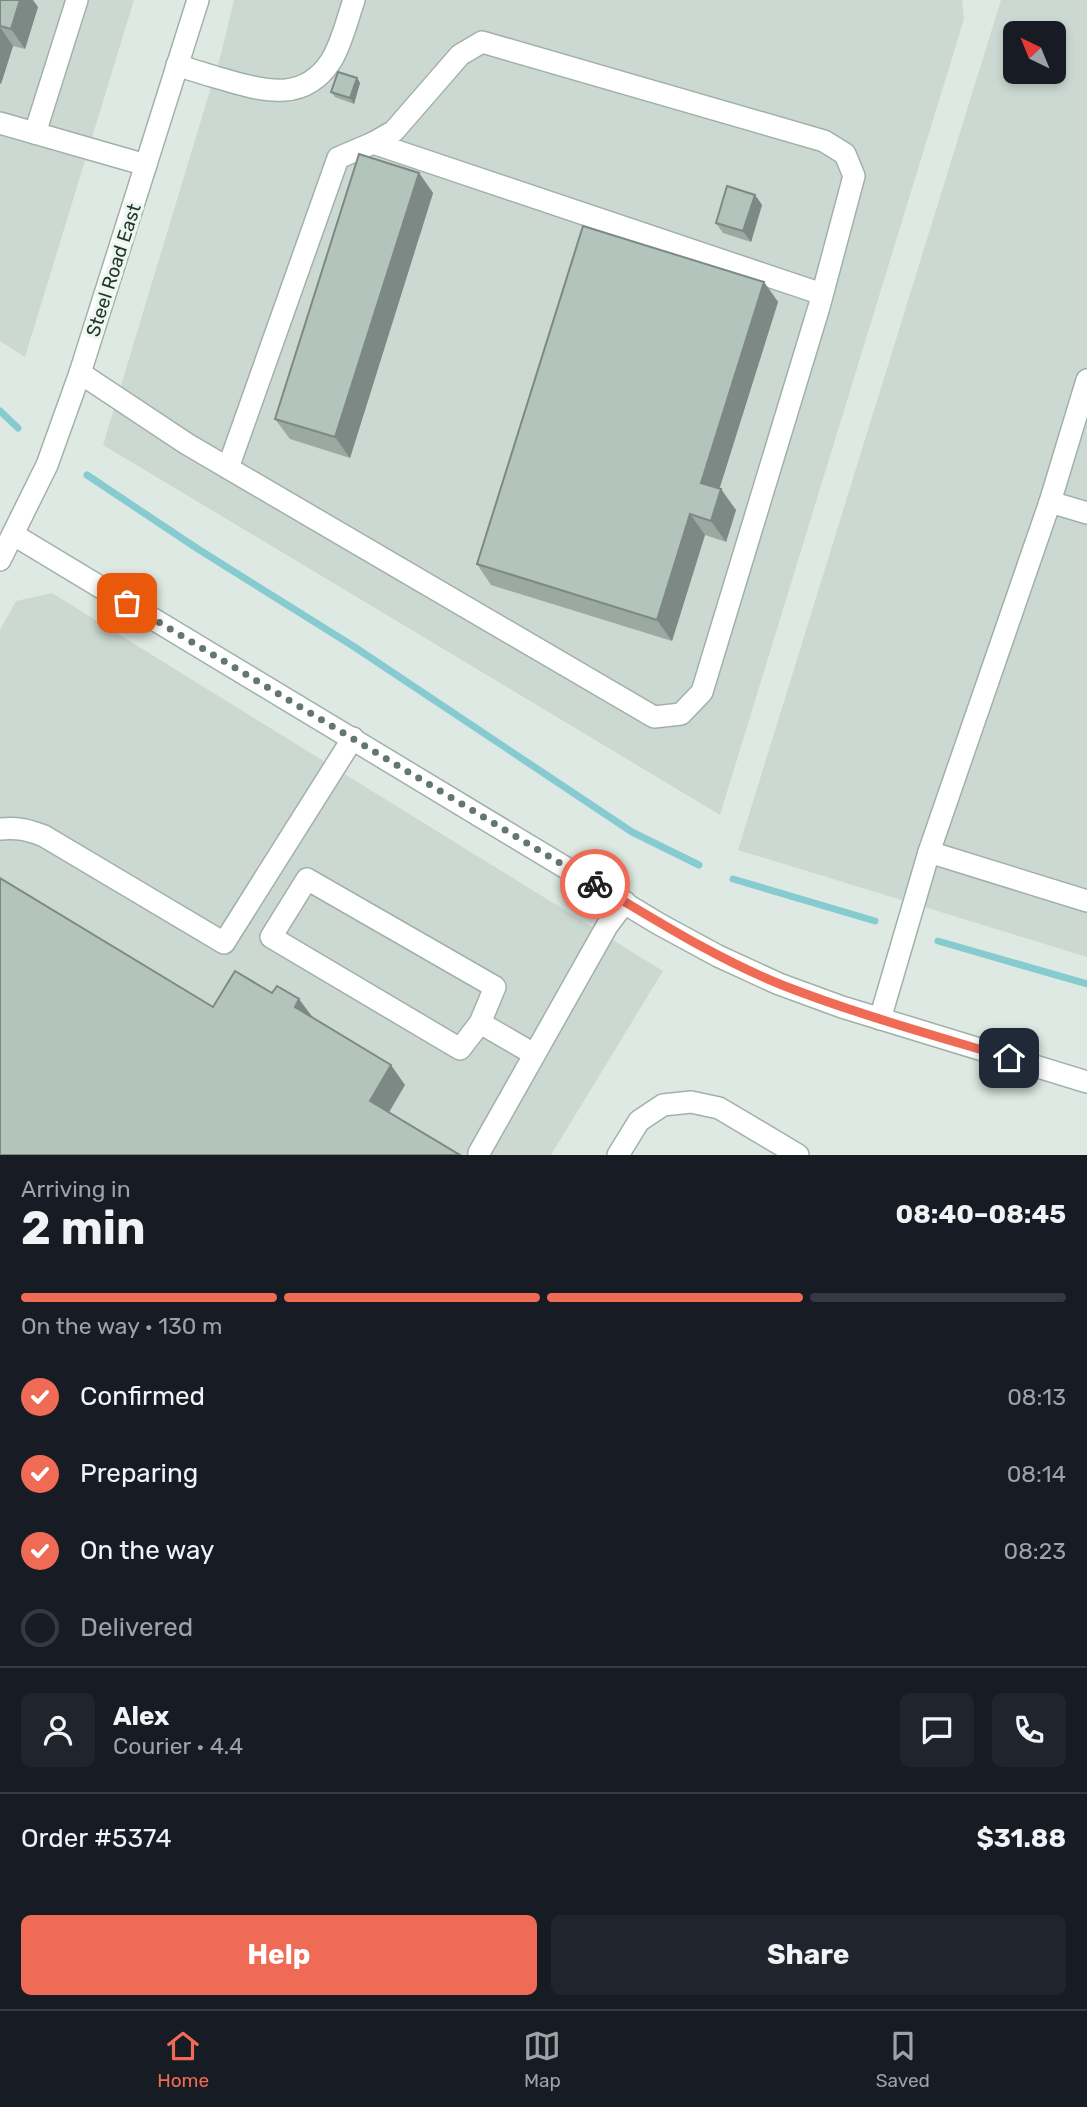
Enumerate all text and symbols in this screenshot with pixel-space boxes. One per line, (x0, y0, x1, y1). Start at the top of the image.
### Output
north arrow (1003, 21, 1066, 84)
map controls (1003, 21, 1066, 84)
street label: Steel Road East (81, 200, 146, 340)
pin (97, 573, 157, 633)
icon: bag (108, 584, 146, 622)
courier (560, 849, 630, 919)
icon: bike (576, 865, 614, 903)
pin (979, 1028, 1039, 1088)
icon: home (990, 1039, 1028, 1077)
text: Arriving in (21, 1175, 131, 1203)
text: 08:40–08:45 (896, 1199, 1066, 1230)
text: 2 min (21, 1201, 146, 1256)
text: On the way · 130 m (21, 1312, 222, 1340)
icon: check (21, 1378, 59, 1416)
text: Confirmed (80, 1381, 205, 1412)
text: 08:13 (1007, 1383, 1066, 1411)
icon: check (21, 1455, 59, 1493)
text: Preparing (80, 1458, 198, 1489)
text: 08:14 (1007, 1460, 1066, 1488)
icon: check (21, 1532, 59, 1570)
text: On the way (80, 1535, 214, 1566)
text: 08:23 (1004, 1537, 1066, 1565)
text: Delivered (80, 1612, 193, 1643)
button: person (21, 1693, 95, 1767)
button: chat (900, 1693, 974, 1767)
button: phone (992, 1693, 1066, 1767)
text: Alex (113, 1701, 169, 1732)
text: Courier · 4.4 (113, 1732, 243, 1760)
text: Order #5374 (21, 1823, 172, 1854)
text: $31.88 (976, 1823, 1066, 1854)
button: Help (21, 1915, 537, 1995)
button: Share (551, 1915, 1066, 1995)
tab: Home (157, 2027, 209, 2092)
tab: Map (523, 2027, 561, 2092)
tab: Saved (876, 2027, 930, 2092)

